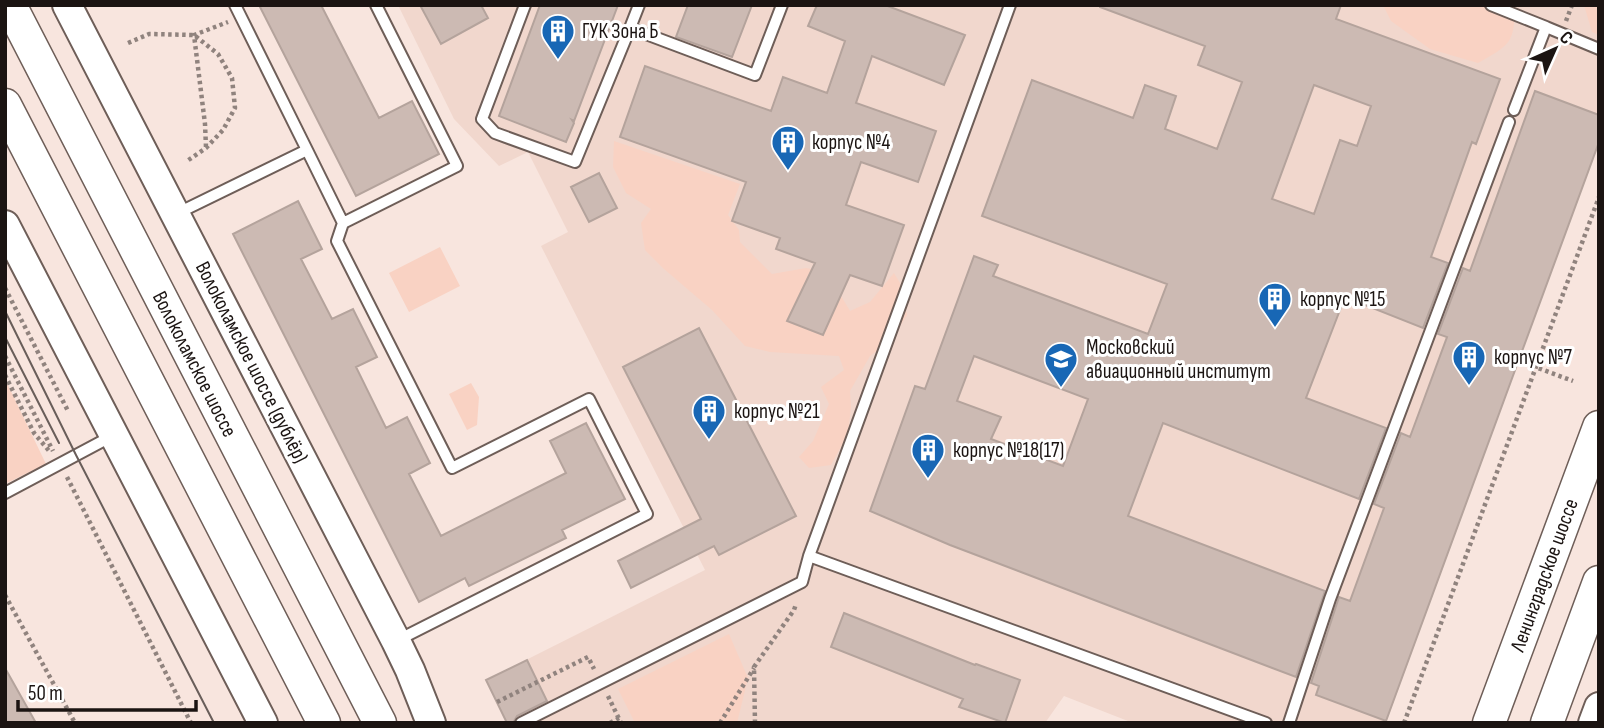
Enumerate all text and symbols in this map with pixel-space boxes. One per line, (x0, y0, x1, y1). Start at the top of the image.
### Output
building icon: ГУК Зона Б (539, 12, 577, 61)
north arrow (1520, 14, 1590, 84)
place label: ГУК Зона Б (582, 19, 659, 44)
text: С (1554, 26, 1578, 50)
building icon: корпус №4 (769, 123, 807, 172)
place label: корпус №4 (812, 130, 891, 155)
street label: Волоколамское шоссе (дублёр) (190, 257, 314, 467)
building icon: корпус №15 (1256, 280, 1294, 329)
street label: Волоколамское шоссе (147, 287, 243, 441)
place label: корпус №15 (1300, 287, 1385, 312)
place label: Московский авиационный институт (1086, 335, 1271, 384)
building icon: корпус №7 (1450, 338, 1488, 387)
school or university icon: Московский авиационный институт (1042, 340, 1080, 389)
place label: корпус №7 (1494, 345, 1573, 370)
building icon: корпус №21 (690, 392, 728, 441)
place label: корпус №21 (734, 399, 820, 424)
building icon: корпус №18(17) (909, 431, 947, 480)
place label: корпус №18(17) (953, 438, 1064, 463)
street label: Ленинградское шоссе (1505, 495, 1584, 656)
scale bar (18, 668, 196, 712)
text: 50 m (28, 681, 63, 706)

